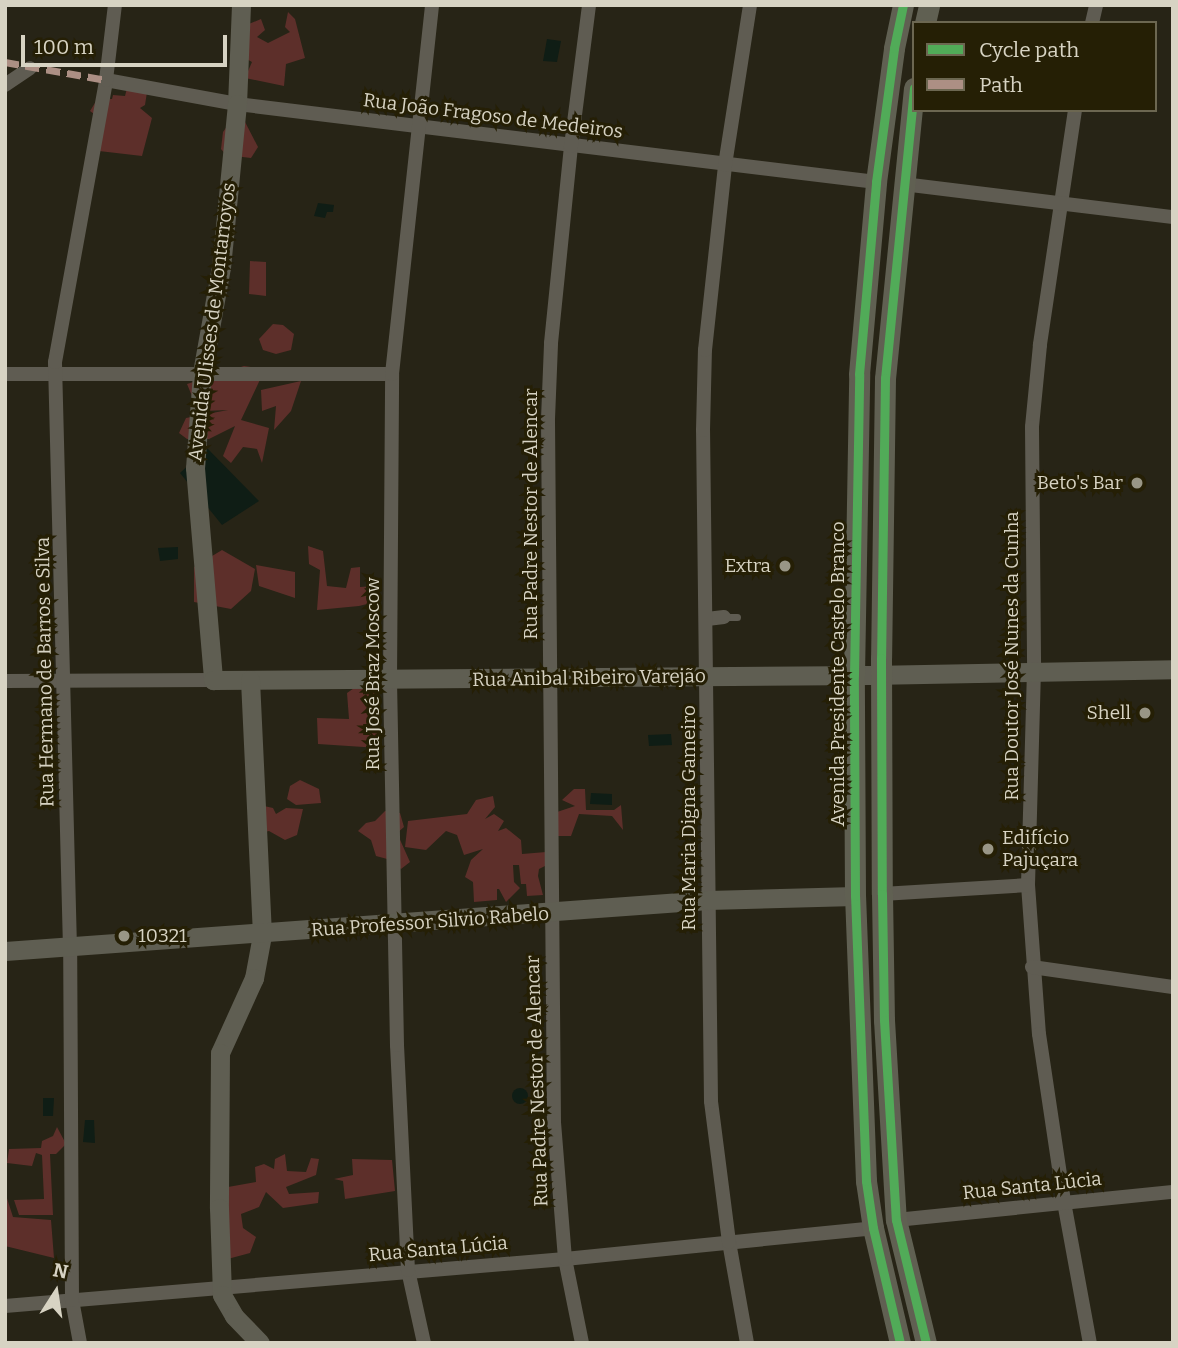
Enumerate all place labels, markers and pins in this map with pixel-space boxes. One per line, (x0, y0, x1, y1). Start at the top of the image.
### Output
place label: Beto's Bar (1037, 472, 1123, 494)
marker: Beto's Bar (1129, 475, 1145, 491)
place label: Extra (724, 555, 771, 577)
marker: Extra (777, 558, 793, 574)
place label: Shell (1086, 702, 1131, 724)
marker: Shell (1137, 705, 1153, 721)
place label: Edifício Pajuçara (1002, 827, 1078, 871)
marker: Edifício Pajuçara (980, 841, 996, 857)
place label: 10321 (138, 925, 187, 947)
marker: 10321 (116, 928, 132, 944)

